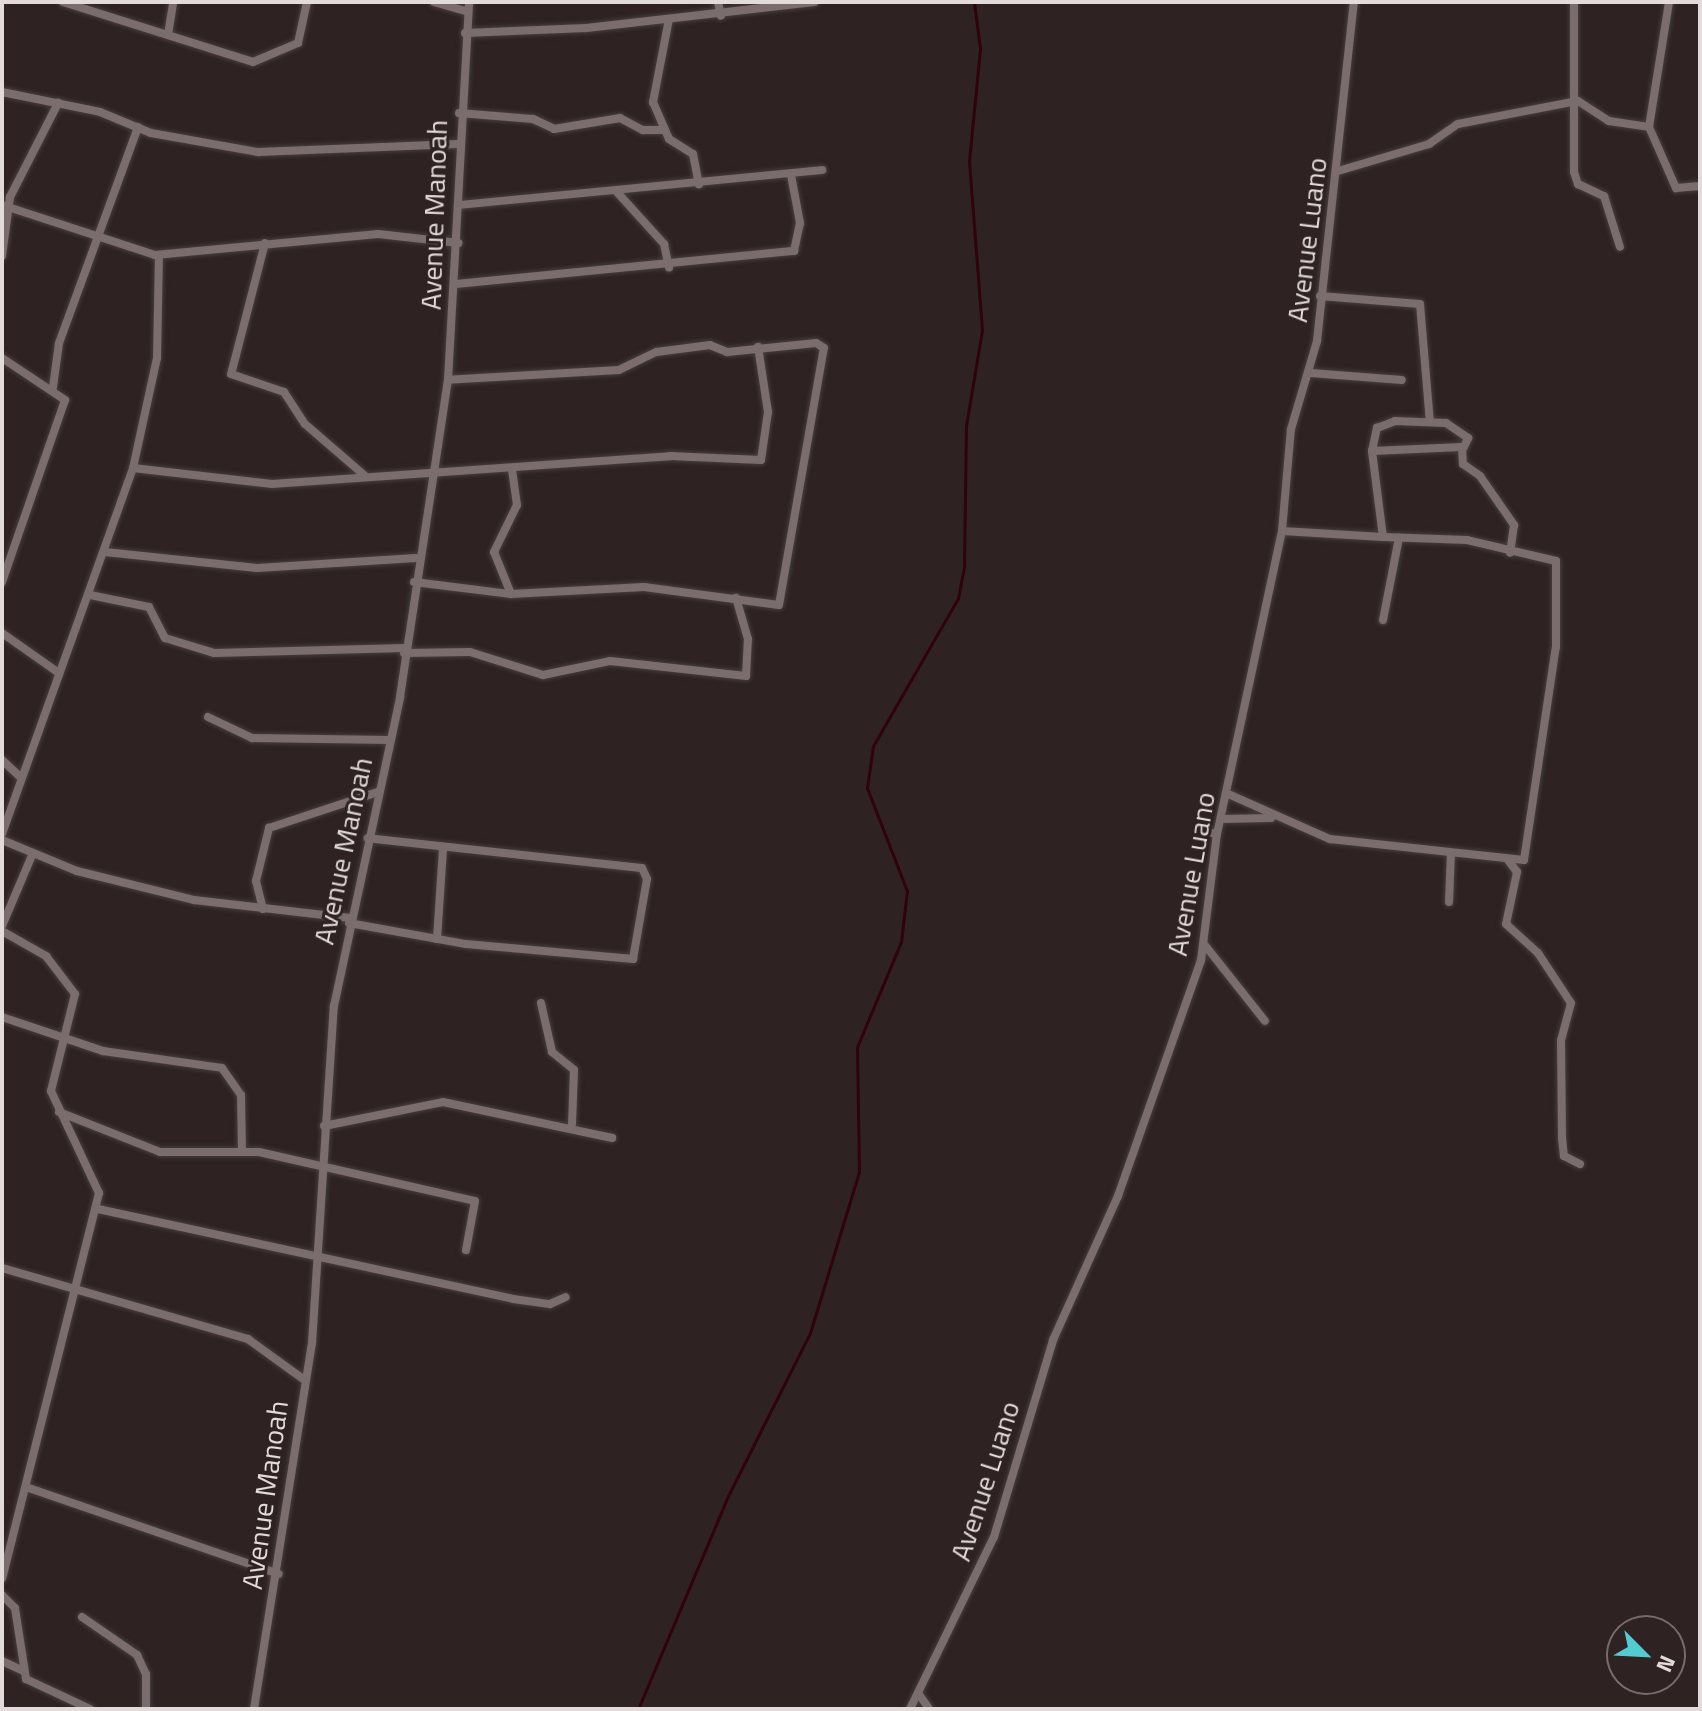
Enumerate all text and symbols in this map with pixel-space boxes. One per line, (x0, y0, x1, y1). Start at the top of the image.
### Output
street label: Avenue Manoah (414, 119, 454, 311)
street label: Avenue Luano (1280, 156, 1334, 324)
street label: Avenue Manoah (307, 754, 379, 948)
street label: Avenue Luano (1160, 789, 1222, 959)
street label: Avenue Luano (943, 1397, 1027, 1565)
street label: Avenue Manoah (235, 1398, 295, 1592)
north arrow (1606, 1615, 1686, 1695)
text: N (1647, 1650, 1685, 1678)

